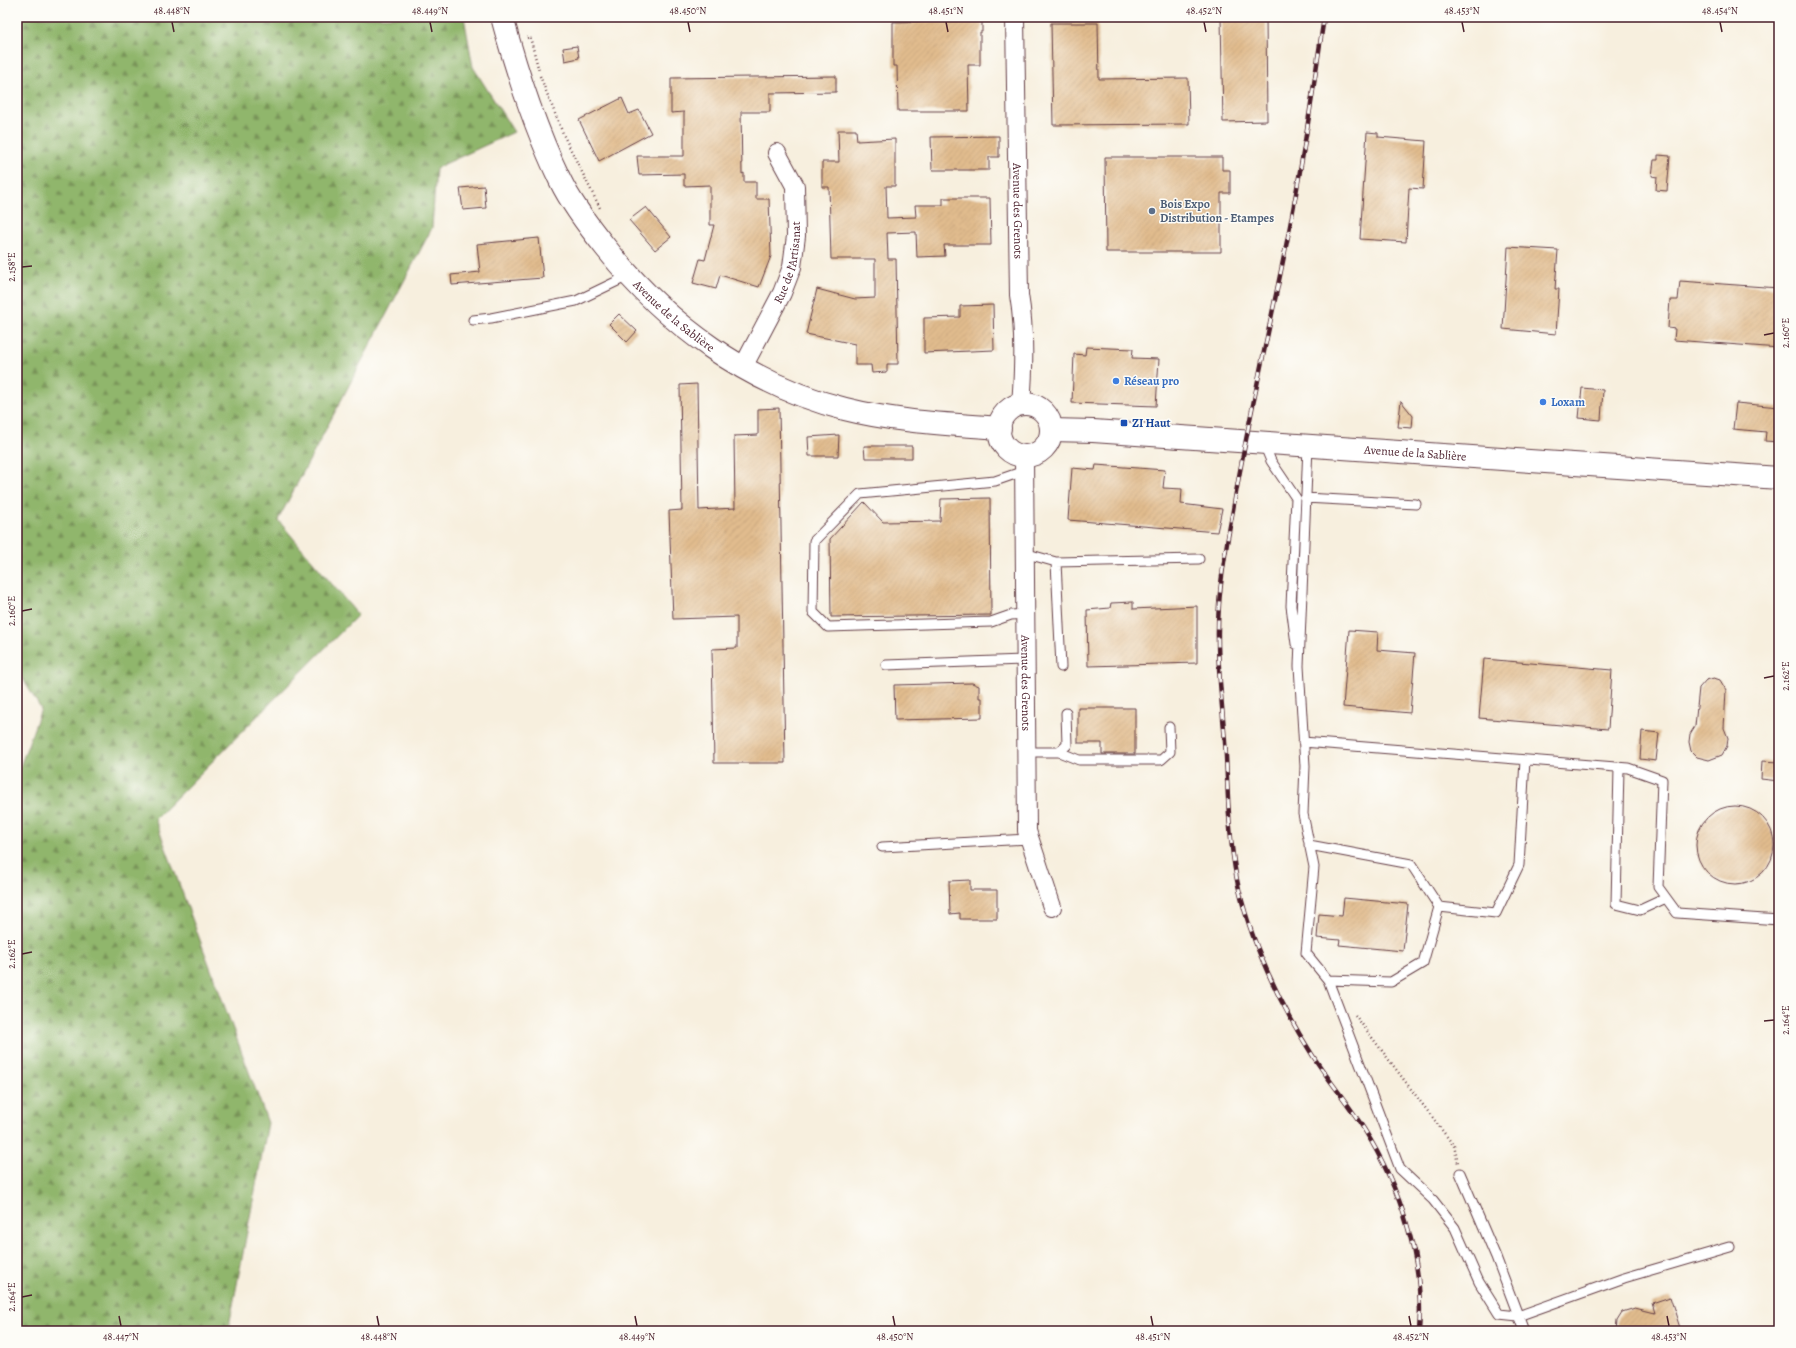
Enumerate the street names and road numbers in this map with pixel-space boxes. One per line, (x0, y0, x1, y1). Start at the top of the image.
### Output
street label: Avenue des Grenots (1009, 162, 1026, 259)
street label: Rue de l'Artisanat (770, 221, 804, 306)
street label: Avenue de la Sablière (629, 276, 718, 356)
street label: Avenue de la Sablière (1362, 442, 1467, 465)
street label: Avenue des Grenots (1017, 634, 1034, 731)

